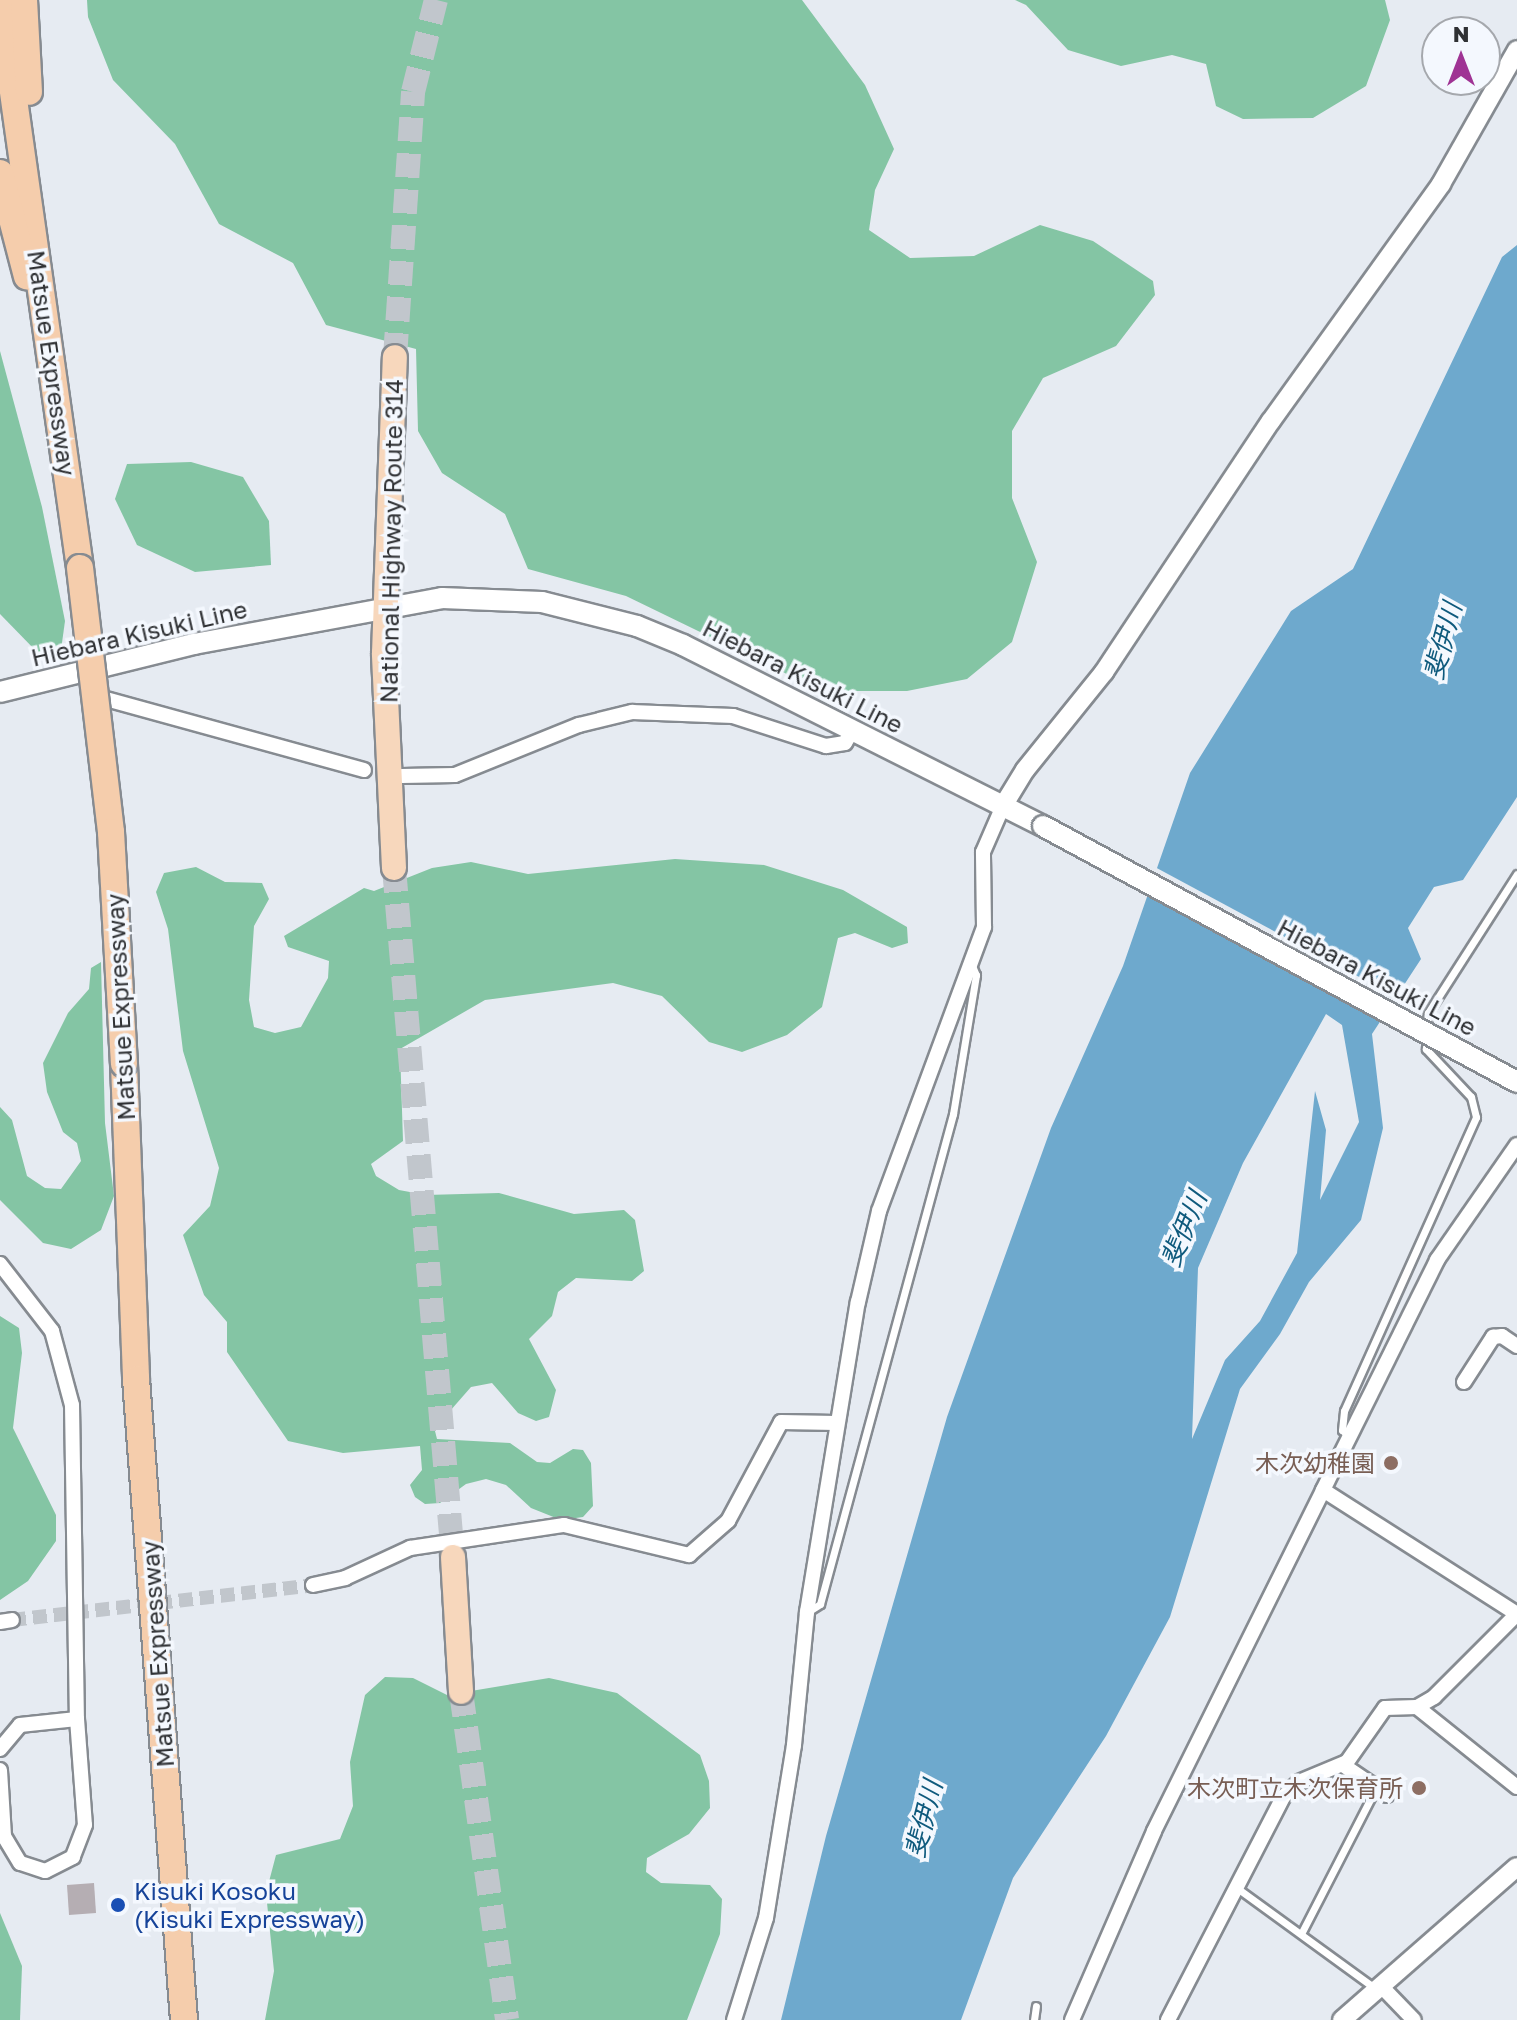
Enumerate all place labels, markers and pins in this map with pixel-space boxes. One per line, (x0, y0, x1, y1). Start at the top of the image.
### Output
place label: 木次幼稚園 (1255, 1449, 1375, 1477)
marker: 木次幼稚園 (1382, 1454, 1400, 1472)
place label: 木次町立木次保育所 (1187, 1774, 1403, 1802)
marker: 木次町立木次保育所 (1410, 1779, 1428, 1797)
place label: Kisuki Kosoku (Kisuki Expressway) (134, 1877, 365, 1933)
marker: Kisuki Kosoku (Kisuki Expressway) (109, 1896, 127, 1914)

